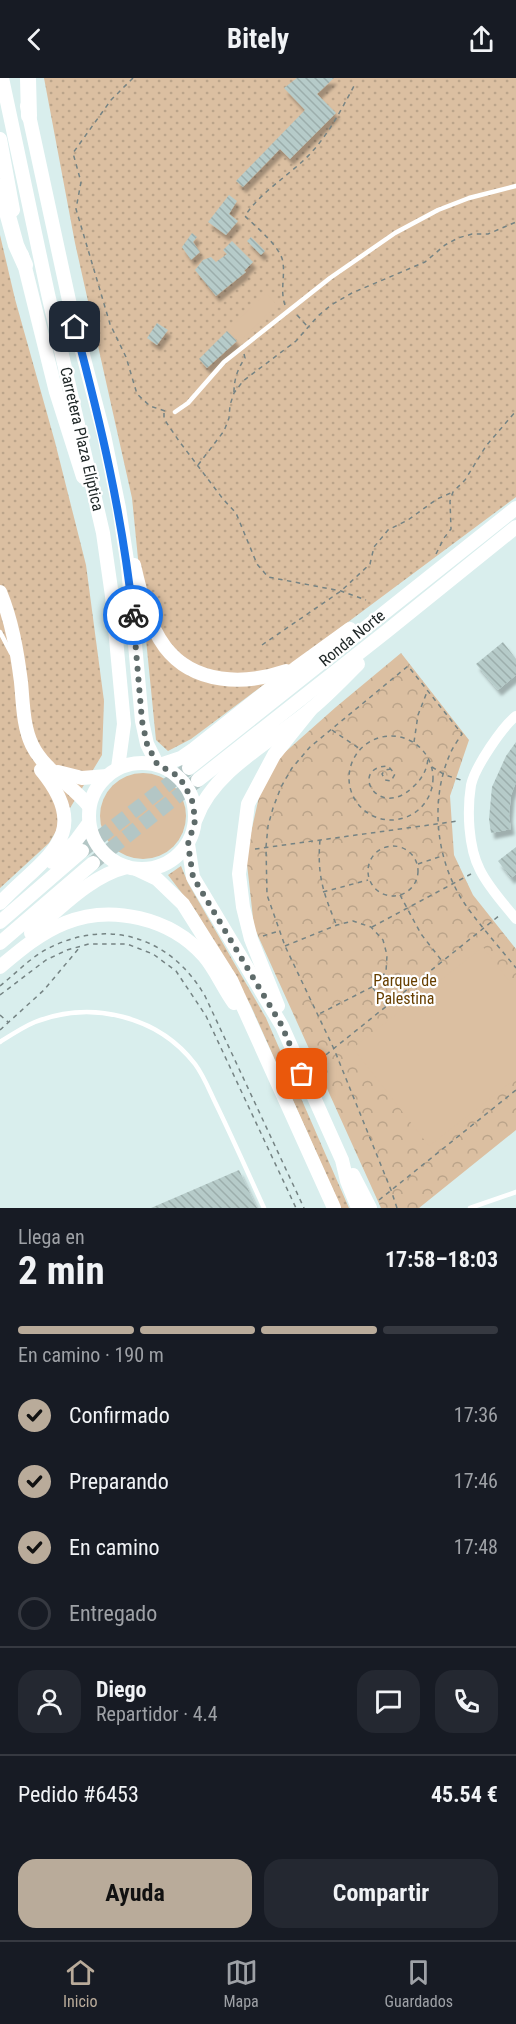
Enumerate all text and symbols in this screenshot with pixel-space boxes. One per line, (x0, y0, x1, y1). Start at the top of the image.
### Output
icon: back (18, 23, 51, 56)
text: Bitely (227, 23, 289, 55)
icon: share (465, 23, 498, 56)
pin (49, 301, 100, 352)
icon: home (58, 310, 91, 343)
street label: Carretera Plaza Elíptica (56, 365, 108, 513)
courier (103, 585, 163, 645)
icon: bike (117, 599, 150, 632)
street label: Ronda Norte (315, 606, 389, 670)
park label: Parque de Palestina (373, 971, 437, 1008)
pin (276, 1048, 327, 1099)
icon: bag (285, 1057, 318, 1090)
text: Llega en (18, 1225, 85, 1249)
text: 17:58–18:03 (385, 1247, 498, 1272)
text: 2 min (18, 1248, 105, 1294)
text: En camino · 190 m (18, 1343, 164, 1367)
icon: check (18, 1399, 51, 1432)
text: Confirmado (69, 1403, 170, 1428)
text: 17:36 (454, 1403, 498, 1427)
icon: check (18, 1465, 51, 1498)
text: Preparando (69, 1469, 169, 1494)
text: 17:46 (454, 1469, 498, 1493)
icon: check (18, 1531, 51, 1564)
text: En camino (69, 1535, 160, 1560)
text: 17:48 (454, 1535, 498, 1559)
text: Entregado (69, 1601, 157, 1626)
button: person (18, 1670, 81, 1733)
button: chat (357, 1670, 420, 1733)
button: phone (435, 1670, 498, 1733)
text: Diego (96, 1677, 147, 1702)
text: Repartidor · 4.4 (96, 1702, 218, 1726)
text: Pedido #6453 (18, 1782, 139, 1807)
text: 45.54 € (431, 1782, 498, 1807)
button: Ayuda (18, 1859, 252, 1928)
button: Compartir (264, 1859, 498, 1928)
tab: Inicio (63, 1956, 97, 2011)
tab: Mapa (223, 1956, 259, 2011)
tab: Guardados (385, 1956, 453, 2011)

